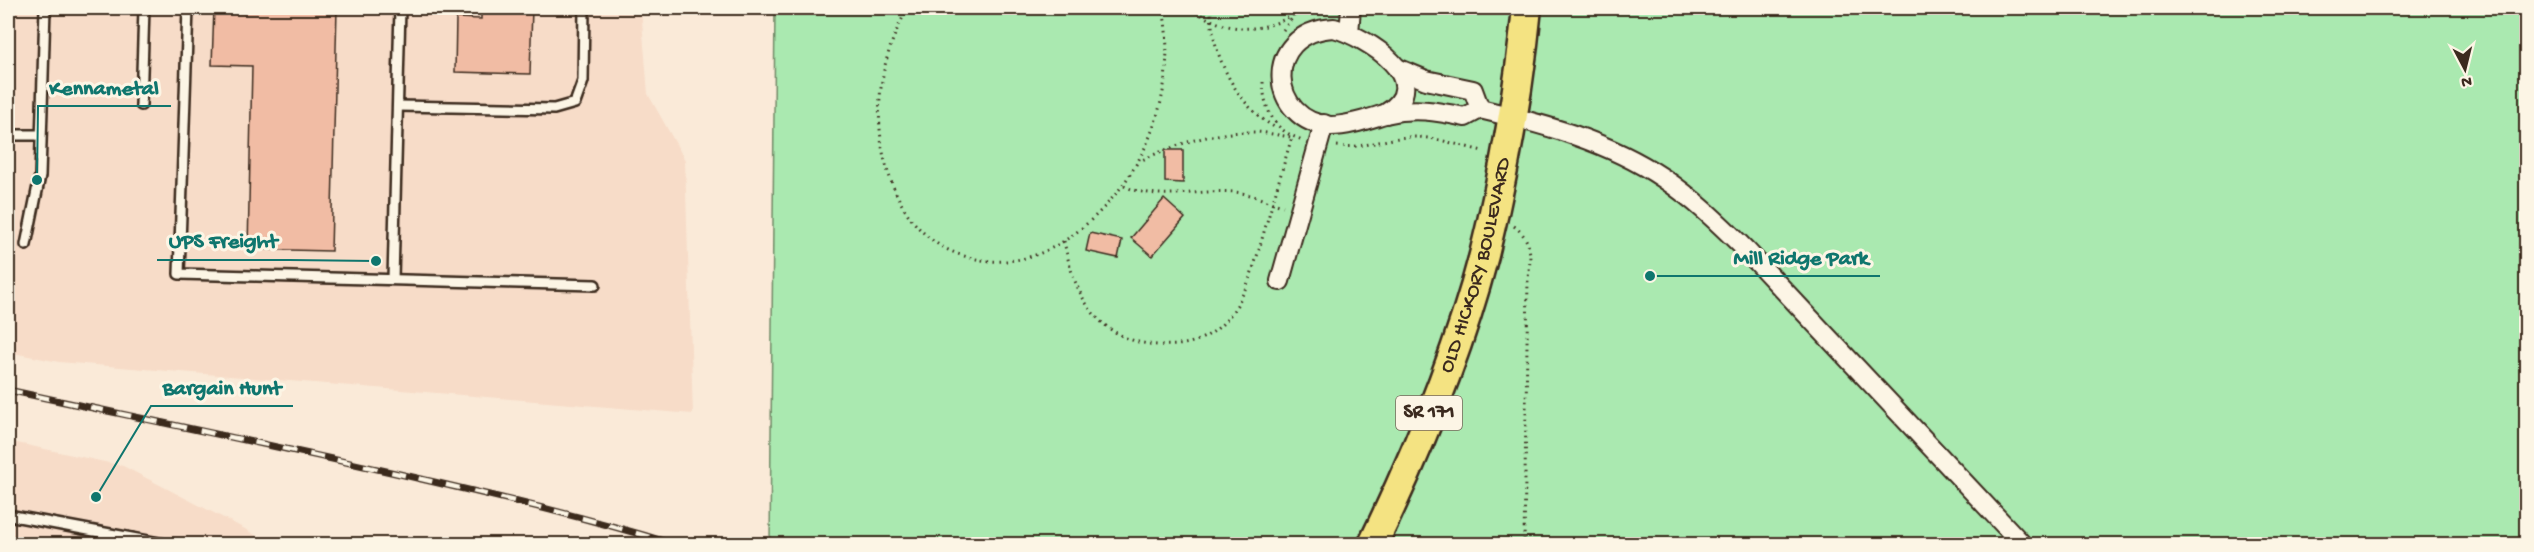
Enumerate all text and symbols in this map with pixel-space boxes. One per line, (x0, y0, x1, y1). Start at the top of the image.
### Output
north arrow (2435, 39, 2495, 99)
callout: Kennametal (38, 66, 171, 106)
text: N (2460, 70, 2473, 91)
text: Kennametal (48, 77, 159, 103)
street label: OLD HICKORY BOULEVARD (1435, 155, 1518, 377)
callout: UPS Freight (157, 220, 289, 260)
text: UPS Freight (169, 230, 279, 256)
callout: Mill Ridge Park (1721, 236, 1880, 276)
text: Mill Ridge Park (1733, 247, 1871, 273)
callout: Bargain Hunt (151, 366, 293, 406)
text: Bargain Hunt (162, 377, 283, 403)
road number: SR 171 (1396, 396, 1462, 430)

